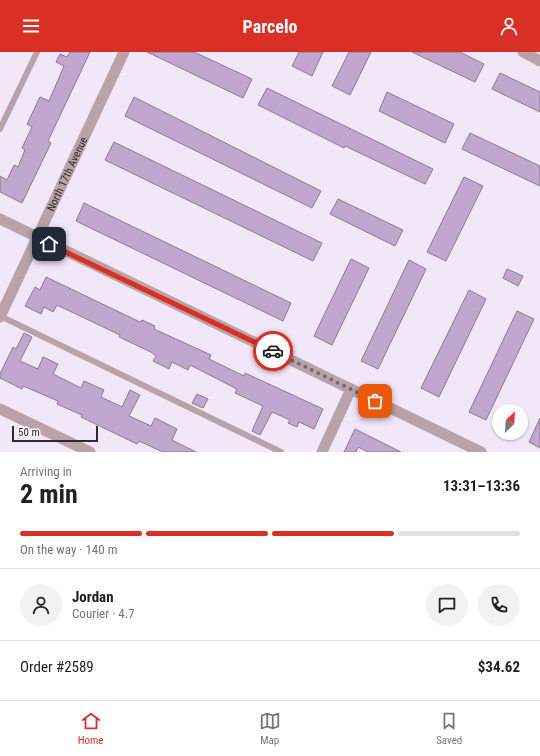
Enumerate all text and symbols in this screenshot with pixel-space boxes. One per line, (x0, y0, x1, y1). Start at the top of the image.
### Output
icon: menu (20, 15, 42, 37)
icon: person (498, 15, 520, 37)
text: Parcelo (243, 16, 297, 37)
street label: North 17th Avenue (44, 135, 90, 213)
pin (32, 227, 66, 261)
icon: home (38, 233, 60, 255)
courier (253, 331, 293, 371)
icon: car (262, 340, 284, 362)
pin (358, 384, 392, 418)
icon: bag (364, 390, 386, 412)
north arrow (492, 404, 528, 440)
map controls (492, 404, 528, 440)
scale bar (12, 424, 98, 443)
text: 50 m (18, 426, 40, 439)
text: Arriving in (20, 464, 72, 479)
text: 13:31–13:36 (443, 477, 520, 495)
text: 2 min (20, 479, 78, 509)
text: On the way · 140 m (20, 542, 117, 557)
button: person (20, 584, 62, 626)
button: chat (426, 584, 468, 626)
button: phone (478, 584, 520, 626)
text: Jordan (72, 588, 114, 606)
text: Courier · 4.7 (72, 606, 135, 621)
text: Order #2589 (20, 658, 94, 676)
text: $34.62 (478, 658, 520, 676)
tab: Home (78, 710, 103, 747)
tab: Map (259, 710, 281, 747)
tab: Saved (436, 710, 462, 747)

